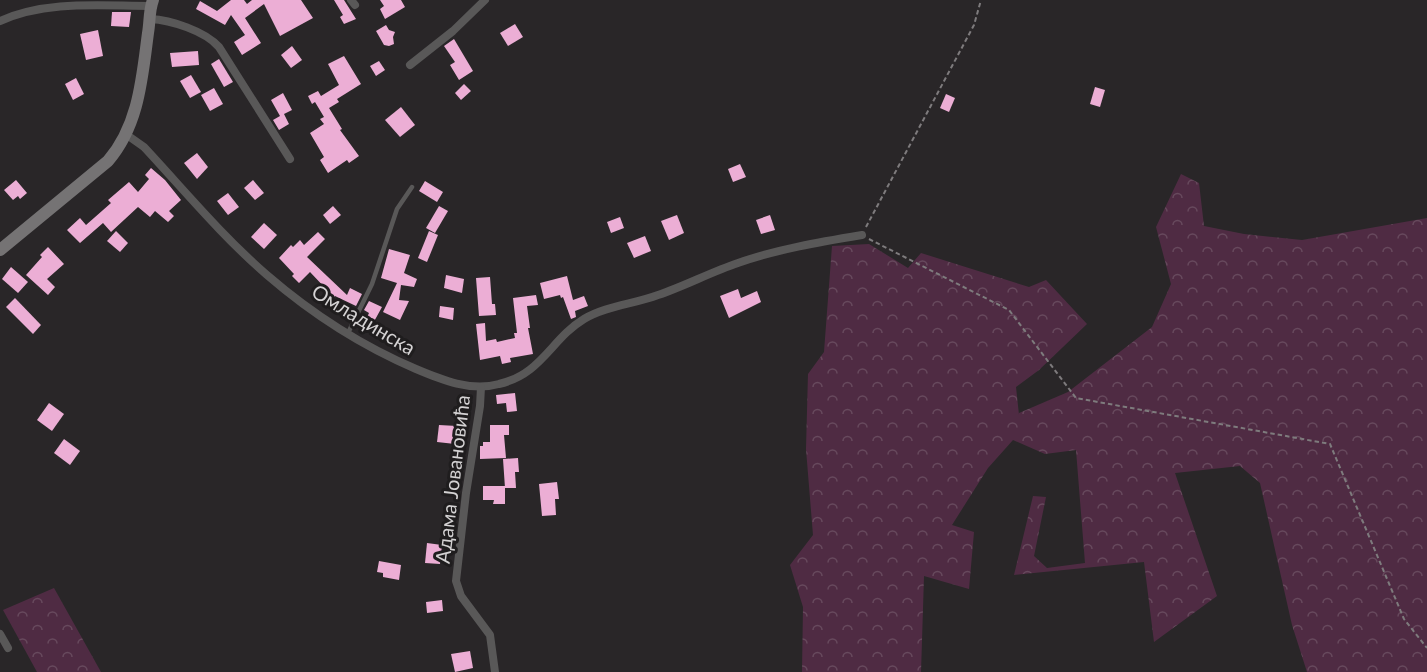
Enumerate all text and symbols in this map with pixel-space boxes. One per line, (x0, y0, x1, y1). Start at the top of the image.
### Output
street label: Омладинска (308, 279, 420, 359)
street label: Адама Јовановића (430, 393, 474, 565)

